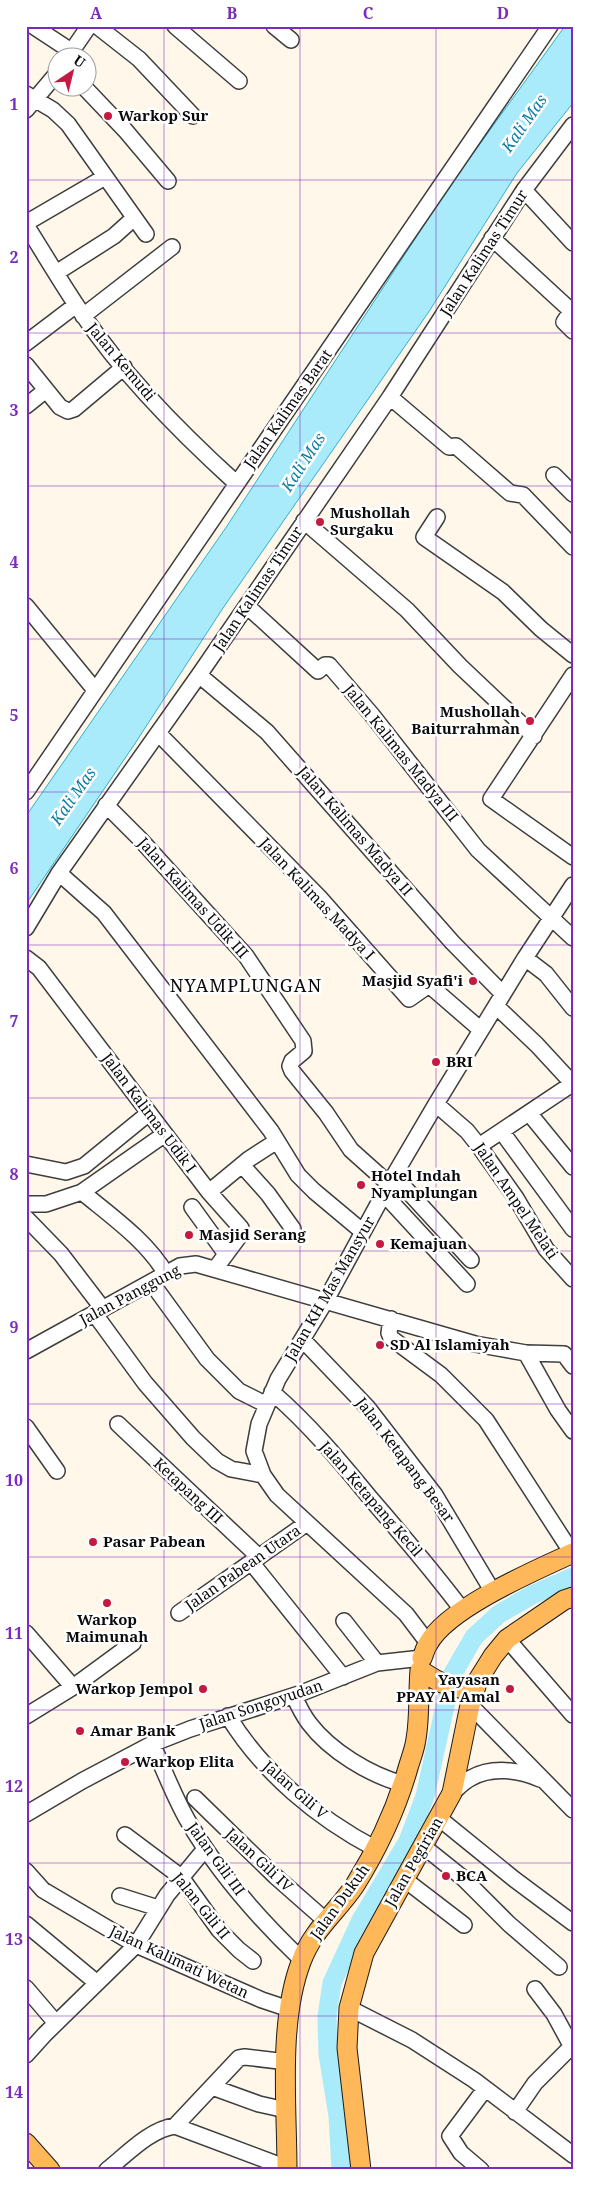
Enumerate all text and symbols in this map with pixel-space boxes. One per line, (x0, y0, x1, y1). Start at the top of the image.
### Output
text: A (90, 2, 103, 24)
text: B (227, 2, 238, 24)
text: C (363, 2, 374, 24)
text: D (497, 2, 509, 24)
north arrow (48, 48, 98, 98)
text: U (70, 50, 90, 72)
water label: Kali Mas (495, 90, 552, 157)
text: 1 (9, 93, 19, 115)
place label: Warkop Sur (118, 105, 209, 125)
marker: Warkop Sur (102, 110, 114, 122)
street label: Jalan Kalimas Timur (434, 185, 532, 320)
text: 2 (9, 246, 19, 268)
street label: Jalan Kemudi (82, 317, 161, 405)
street label: Jalan Kalimas Barat (238, 345, 336, 473)
text: 3 (9, 399, 19, 421)
water label: Kali Mas (275, 428, 330, 497)
place label: Mushollah Surgaku (330, 502, 410, 539)
marker: Mushollah Surgaku (314, 516, 326, 528)
street label: Jalan Kalimas Timur (207, 522, 307, 656)
text: 4 (9, 551, 19, 573)
street label: Jalan Kalimas Madya III (340, 679, 463, 825)
place label: Mushollah Baiturrahman (411, 701, 520, 738)
text: 5 (9, 704, 19, 726)
marker: Mushollah Baiturrahman (524, 715, 536, 727)
water label: Kali Mas (44, 763, 101, 830)
street label: Jalan Kalimas Madya II (294, 763, 416, 899)
street label: Jalan Kalimas Udik III (133, 832, 253, 962)
street label: Jalan Kalimas Madya I (256, 834, 378, 964)
text: 6 (9, 857, 19, 879)
place label: Masjid Syafi'i (362, 970, 464, 990)
district label: NYAMPLUNGAN (170, 973, 322, 997)
marker: Masjid Syafi'i (467, 975, 479, 987)
text: 7 (9, 1010, 19, 1032)
street label: Jalan Kalimas Udik I (98, 1048, 201, 1176)
place label: BRI (446, 1051, 473, 1071)
marker: BRI (430, 1056, 442, 1068)
street label: Jalan Ampel Melati (470, 1138, 563, 1263)
text: 8 (9, 1163, 19, 1185)
place label: Hotel Indah Nyamplungan (371, 1165, 478, 1202)
marker: Hotel Indah Nyamplungan (355, 1179, 367, 1191)
street label: Jalan KH Mas Mansyur (279, 1212, 379, 1365)
place label: Masjid Serang (199, 1224, 306, 1244)
marker: Masjid Serang (183, 1229, 195, 1241)
place label: Kemajuan (390, 1233, 467, 1253)
marker: Kemajuan (374, 1238, 386, 1250)
street label: Jalan Panggung (75, 1259, 183, 1329)
text: 9 (9, 1316, 19, 1338)
place label: SD Al Islamiyah (390, 1334, 510, 1354)
marker: SD Al Islamiyah (374, 1339, 386, 1351)
street label: Jalan Ketapang Besar (352, 1392, 459, 1526)
street label: Jalan Ketapang Kecil (315, 1436, 428, 1561)
street label: Ketapang III (150, 1453, 228, 1528)
text: 10 (5, 1469, 23, 1491)
street label: Jalan Pabean Utara (180, 1520, 304, 1615)
place label: Pasar Pabean (103, 1531, 205, 1551)
marker: Pasar Pabean (87, 1536, 99, 1548)
marker: Warkop Maimunah (101, 1597, 113, 1609)
place label: Warkop Maimunah (66, 1609, 148, 1646)
text: 11 (5, 1622, 23, 1644)
place label: Yayasan PPAY Al Amal (396, 1669, 501, 1706)
street label: Jalan Songoyudan (195, 1675, 325, 1734)
place label: Warkop Jempol (76, 1678, 194, 1698)
marker: Warkop Jempol (197, 1683, 209, 1695)
marker: Yayasan PPAY Al Amal (504, 1683, 516, 1695)
place label: Amar Bank (90, 1720, 176, 1740)
marker: Amar Bank (74, 1725, 86, 1737)
place label: Warkop Elita (135, 1751, 234, 1771)
street label: Jalan Gili V (258, 1755, 333, 1823)
marker: Warkop Elita (119, 1756, 131, 1768)
text: 12 (5, 1775, 23, 1797)
street label: Jalan Pegirian (379, 1813, 447, 1911)
street label: Jalan Gili III (183, 1817, 250, 1899)
street label: Jalan Gili IV (221, 1822, 298, 1896)
street label: Jalan Dukuh (304, 1859, 374, 1944)
place label: BCA (456, 1865, 488, 1885)
street label: Jalan Gili II (168, 1867, 235, 1943)
marker: BCA (440, 1870, 452, 1882)
street label: Jalan Kalimati Wetan (106, 1920, 253, 2002)
text: 13 (5, 1928, 23, 1950)
text: 14 (5, 2081, 23, 2103)

